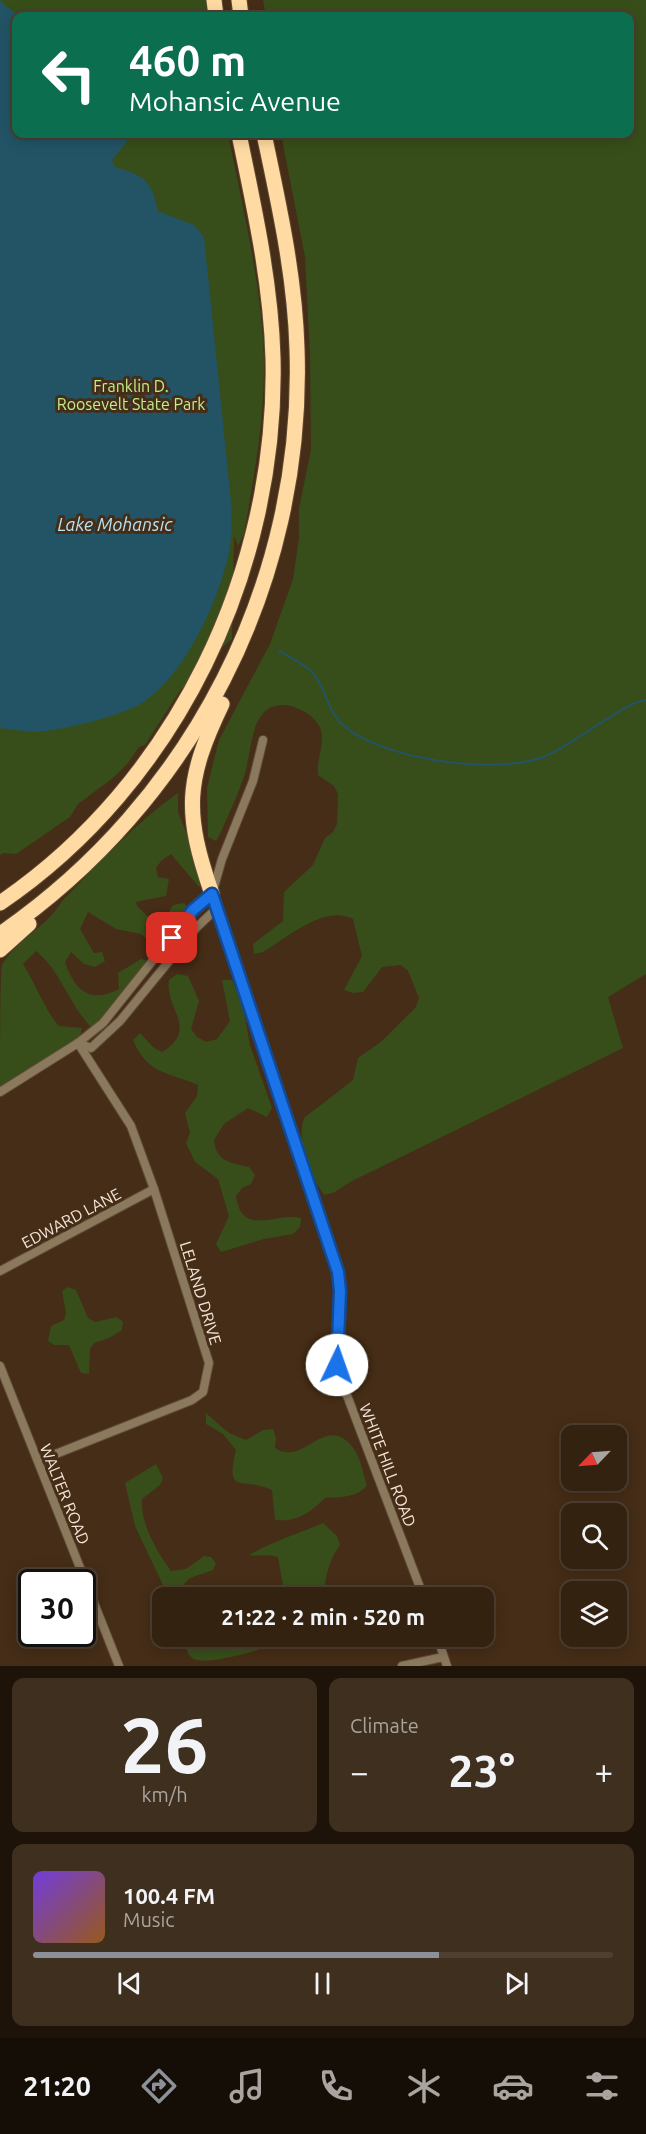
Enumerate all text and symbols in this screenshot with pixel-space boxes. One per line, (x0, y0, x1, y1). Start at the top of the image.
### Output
icon: left (30, 36, 108, 114)
text: 460 m (129, 37, 246, 84)
text: Mohansic Avenue (129, 86, 341, 116)
park label: Franklin D. Roosevelt State Park (57, 377, 205, 413)
water label: Lake Mohansic (57, 514, 173, 534)
pin (146, 912, 197, 963)
icon: arrive (155, 921, 188, 954)
street label: EDWARD LANE (18, 1184, 124, 1252)
street label: LELAND DRIVE (177, 1239, 225, 1347)
position arrow (305, 1333, 369, 1397)
street label: WHITE HILL ROAD (356, 1401, 420, 1529)
north arrow (561, 1425, 627, 1491)
map controls (561, 1425, 627, 1647)
street label: WALTER ROAD (37, 1441, 93, 1547)
button: search (561, 1503, 627, 1569)
speed limit sign: 30 (18, 1569, 96, 1647)
button: layers (561, 1581, 627, 1647)
text: 21:22 · 2 min · 520 m (221, 1604, 425, 1629)
text: 26 (121, 1700, 208, 1788)
text: Climate (350, 1714, 419, 1737)
text: 23° (448, 1745, 515, 1796)
text: − (350, 1753, 369, 1790)
text: + (594, 1753, 613, 1790)
text: km/h (141, 1783, 188, 1806)
text: 100.4 FM (123, 1883, 215, 1908)
text: Music (123, 1908, 175, 1931)
icon: previous (113, 1967, 146, 2000)
icon: pause (306, 1967, 339, 2000)
icon: next (500, 1967, 533, 2000)
icon: directions (138, 2065, 180, 2107)
icon: music (226, 2065, 268, 2107)
icon: phone (315, 2065, 357, 2107)
icon: climate (403, 2065, 445, 2107)
icon: car (492, 2065, 534, 2107)
icon: filters (581, 2065, 623, 2107)
text: 21:20 (23, 2071, 91, 2101)

